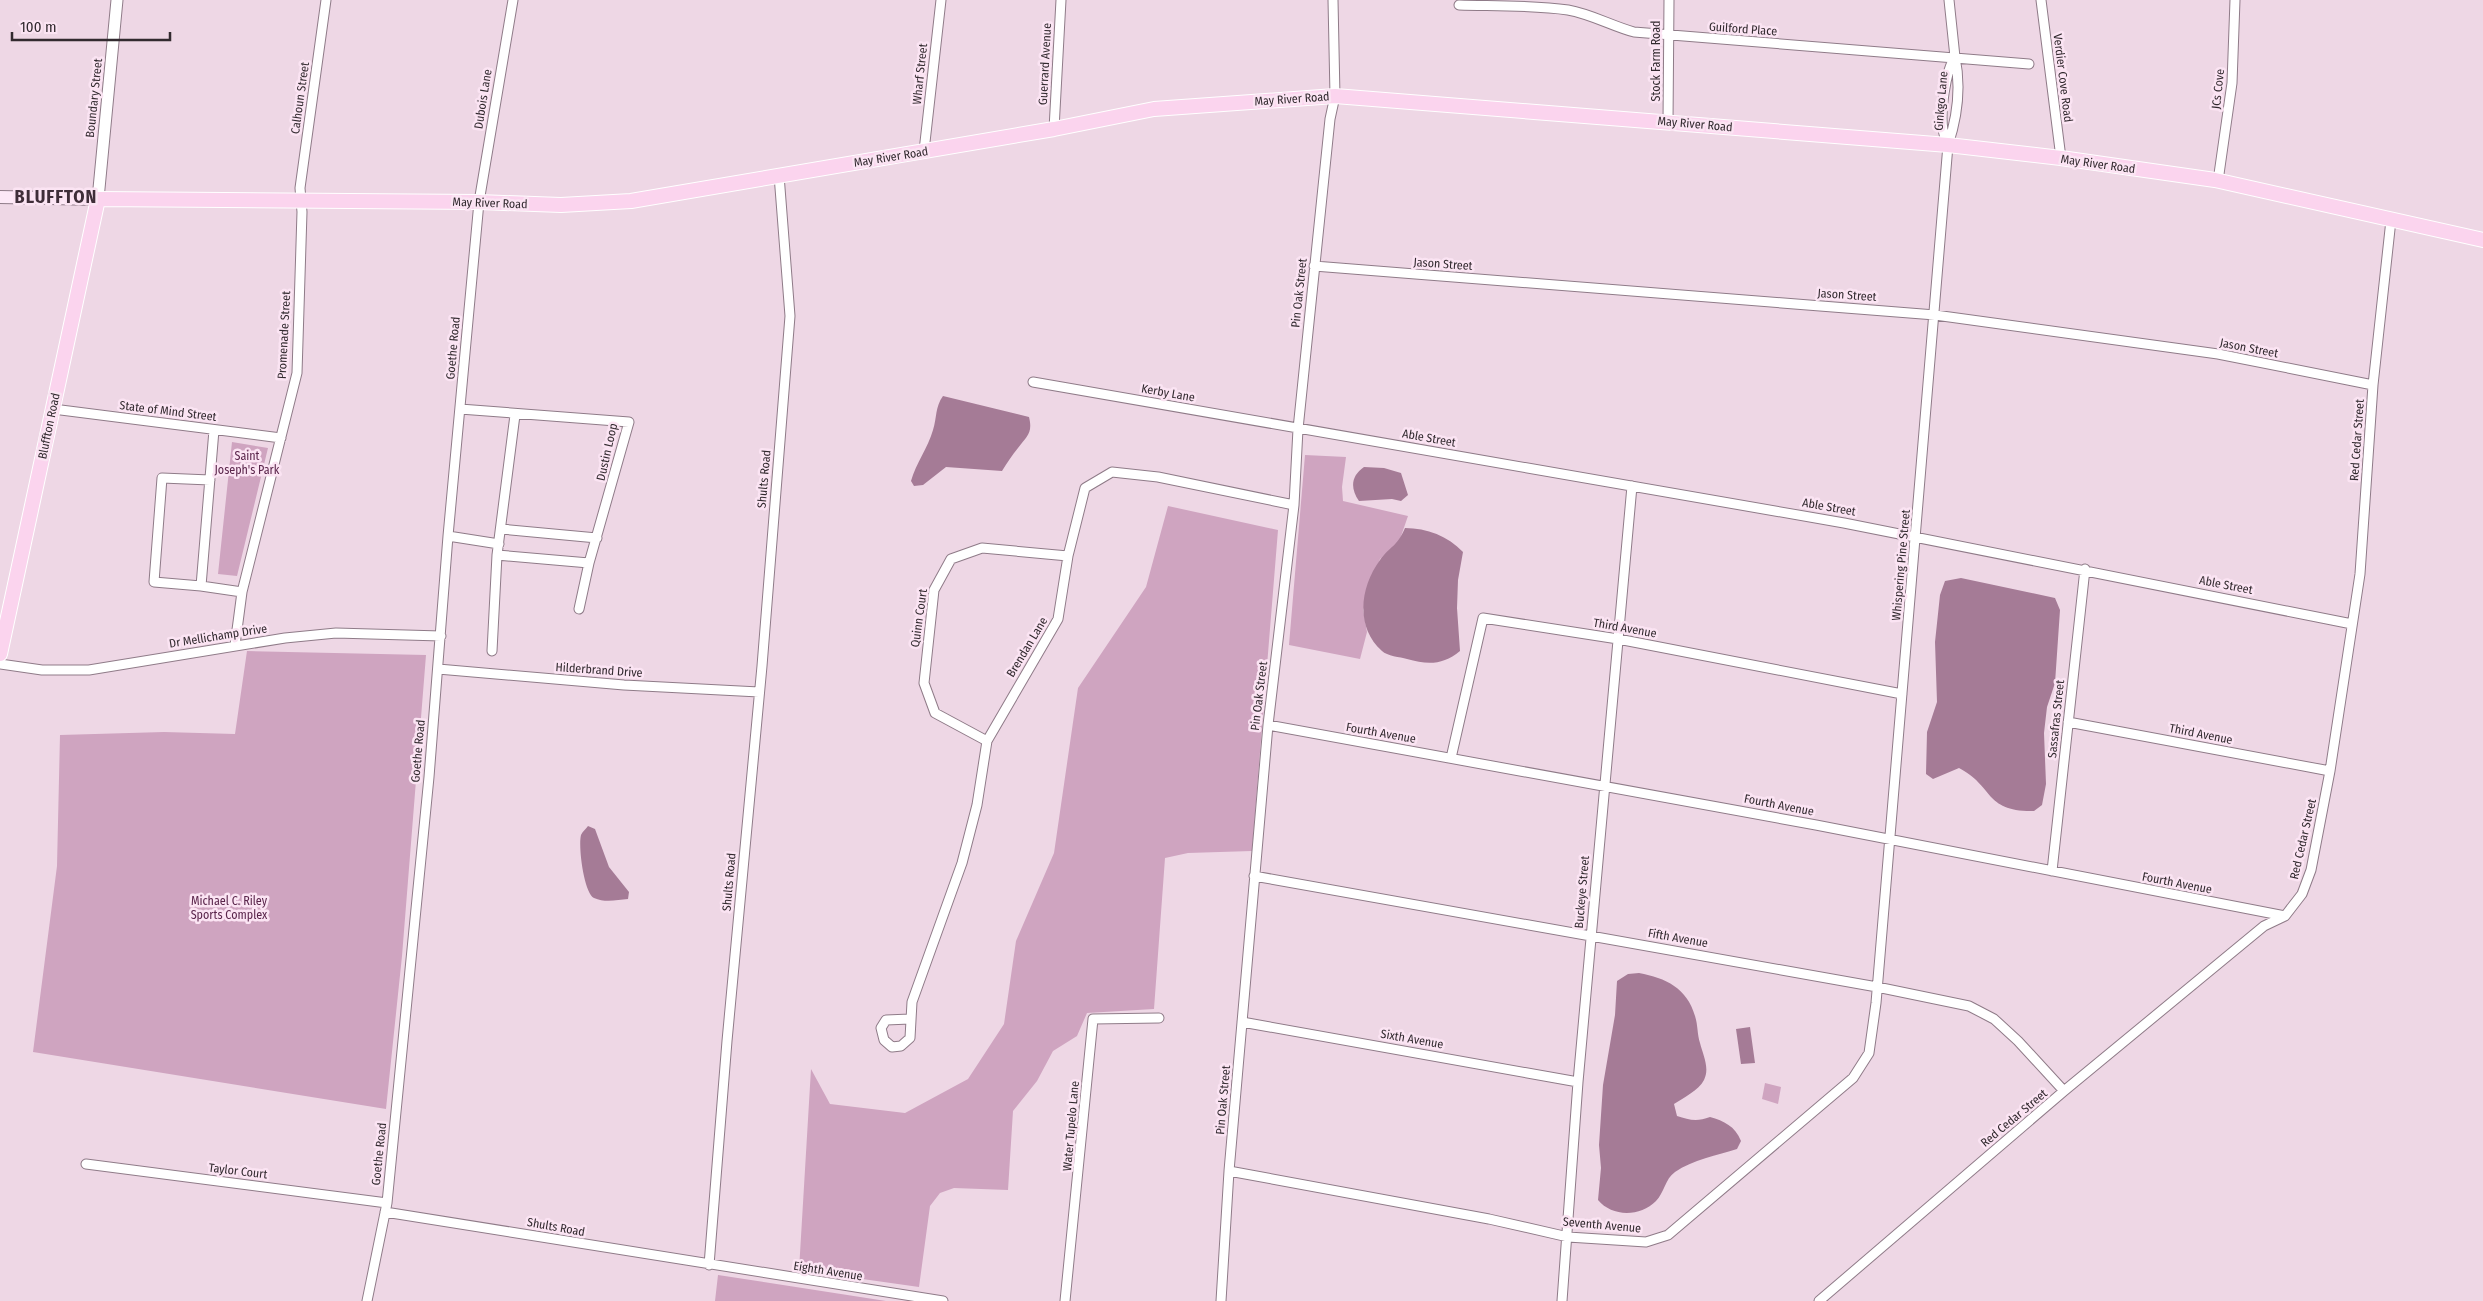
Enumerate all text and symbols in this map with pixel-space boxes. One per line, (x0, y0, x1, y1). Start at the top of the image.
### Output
scale bar (12, 10, 170, 42)
text: 100 m (20, 18, 57, 36)
street label: Stock Farm Road (1649, 20, 1663, 102)
street label: Guilford Place (1708, 20, 1778, 38)
street label: Guerrard Avenue (1036, 23, 1054, 105)
street label: Verdier Cove Road (2051, 33, 2075, 123)
street label: Wharf Street (910, 43, 930, 105)
street label: Boundary Street (83, 58, 105, 138)
street label: Calhoun Street (288, 61, 312, 135)
street label: Dubois Lane (471, 68, 495, 130)
street label: JCs Cove (2209, 68, 2227, 110)
street label: Ginkgo Lane (1931, 71, 1951, 131)
street label: May River Road (1254, 89, 1330, 109)
street label: May River Road (1657, 114, 1733, 134)
street label: May River Road (853, 144, 929, 170)
street label: May River Road (2060, 152, 2136, 176)
district label: BLUFFTON (15, 186, 97, 208)
street label: May River Road (452, 195, 528, 211)
street label: Jason Street (1413, 255, 1473, 273)
street label: Pin Oak Street (1288, 258, 1310, 328)
street label: Jason Street (1817, 286, 1877, 304)
street label: Promenade Street (275, 290, 293, 379)
street label: Goethe Road (443, 316, 463, 380)
street label: Jason Street (2219, 335, 2279, 361)
street label: Kerby Lane (1140, 381, 1196, 405)
street label: Bluffton Road (35, 392, 63, 460)
street label: State of Mind Street (119, 398, 217, 424)
street label: Red Cedar Street (2347, 398, 2367, 481)
street label: Dustin Loop (594, 422, 620, 482)
street label: Able Street (1401, 426, 1457, 450)
park label: Saint Joseph's Park (215, 449, 280, 477)
street label: Shults Road (754, 449, 774, 509)
street label: Able Street (1801, 495, 1857, 519)
street label: Whispering Pine Street (1889, 509, 1913, 621)
street label: Able Street (2198, 573, 2254, 597)
street label: Quinn Court (908, 588, 930, 648)
street label: Brendan Lane (1004, 614, 1050, 680)
street label: Third Avenue (1592, 616, 1658, 640)
street label: Dr Mellichamp Drive (168, 621, 268, 651)
street label: Hilderbrand Drive (555, 660, 643, 680)
street label: Pin Oak Street (1248, 661, 1270, 731)
street label: Sassafras Street (2045, 679, 2067, 759)
street label: Goethe Road (408, 719, 428, 783)
street label: Fourth Avenue (1345, 720, 1417, 746)
street label: Third Avenue (2168, 721, 2234, 747)
street label: Fourth Avenue (1743, 791, 1815, 819)
street label: Red Cedar Street (2287, 797, 2319, 881)
street label: Shults Road (719, 852, 739, 912)
street label: Buckeye Street (1572, 855, 1592, 929)
street label: Fourth Avenue (2141, 869, 2213, 897)
park label: Michael C. Riley Sports Complex (191, 894, 268, 922)
street label: Fifth Avenue (1647, 926, 1709, 950)
street label: Sixth Avenue (1380, 1027, 1444, 1051)
street label: Pin Oak Street (1213, 1065, 1233, 1135)
street label: Water Tupelo Lane (1060, 1080, 1082, 1172)
street label: Red Cedar Street (1978, 1086, 2050, 1150)
street label: Goethe Road (369, 1122, 389, 1186)
street label: Taylor Court (208, 1160, 268, 1182)
street label: Shults Road (526, 1215, 586, 1239)
street label: Seventh Avenue (1562, 1215, 1642, 1235)
street label: Eighth Avenue (792, 1259, 864, 1283)

